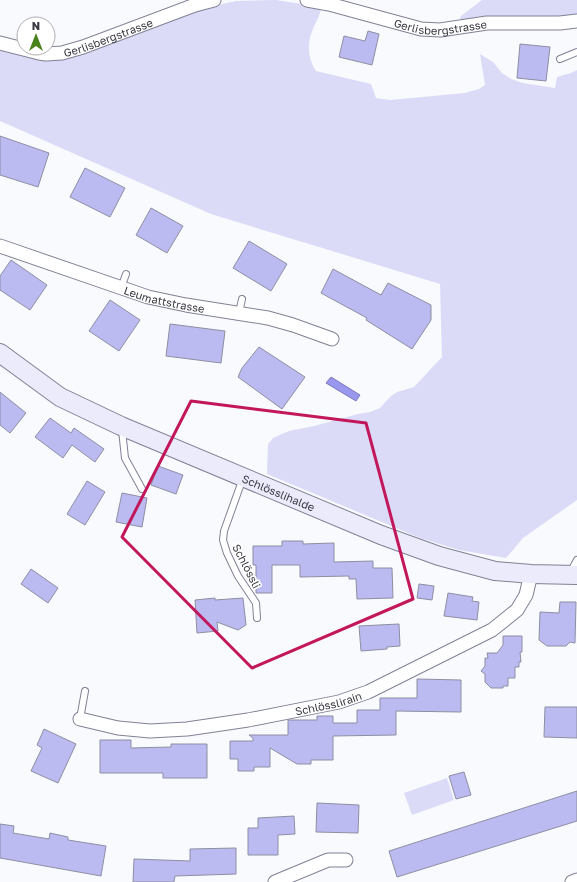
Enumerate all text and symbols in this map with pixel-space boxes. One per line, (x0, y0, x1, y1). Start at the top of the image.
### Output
street label: Gerlisbergstrasse (62, 15, 154, 59)
north arrow (16, 16, 56, 56)
street label: Gerlisbergstrasse (393, 16, 488, 37)
text: N (32, 19, 40, 32)
street label: Leumattstrasse (122, 283, 206, 314)
street label: Schlösslihalde (240, 471, 317, 513)
street label: Schlössli (230, 542, 264, 590)
street label: Schlösslirain (294, 688, 363, 717)

